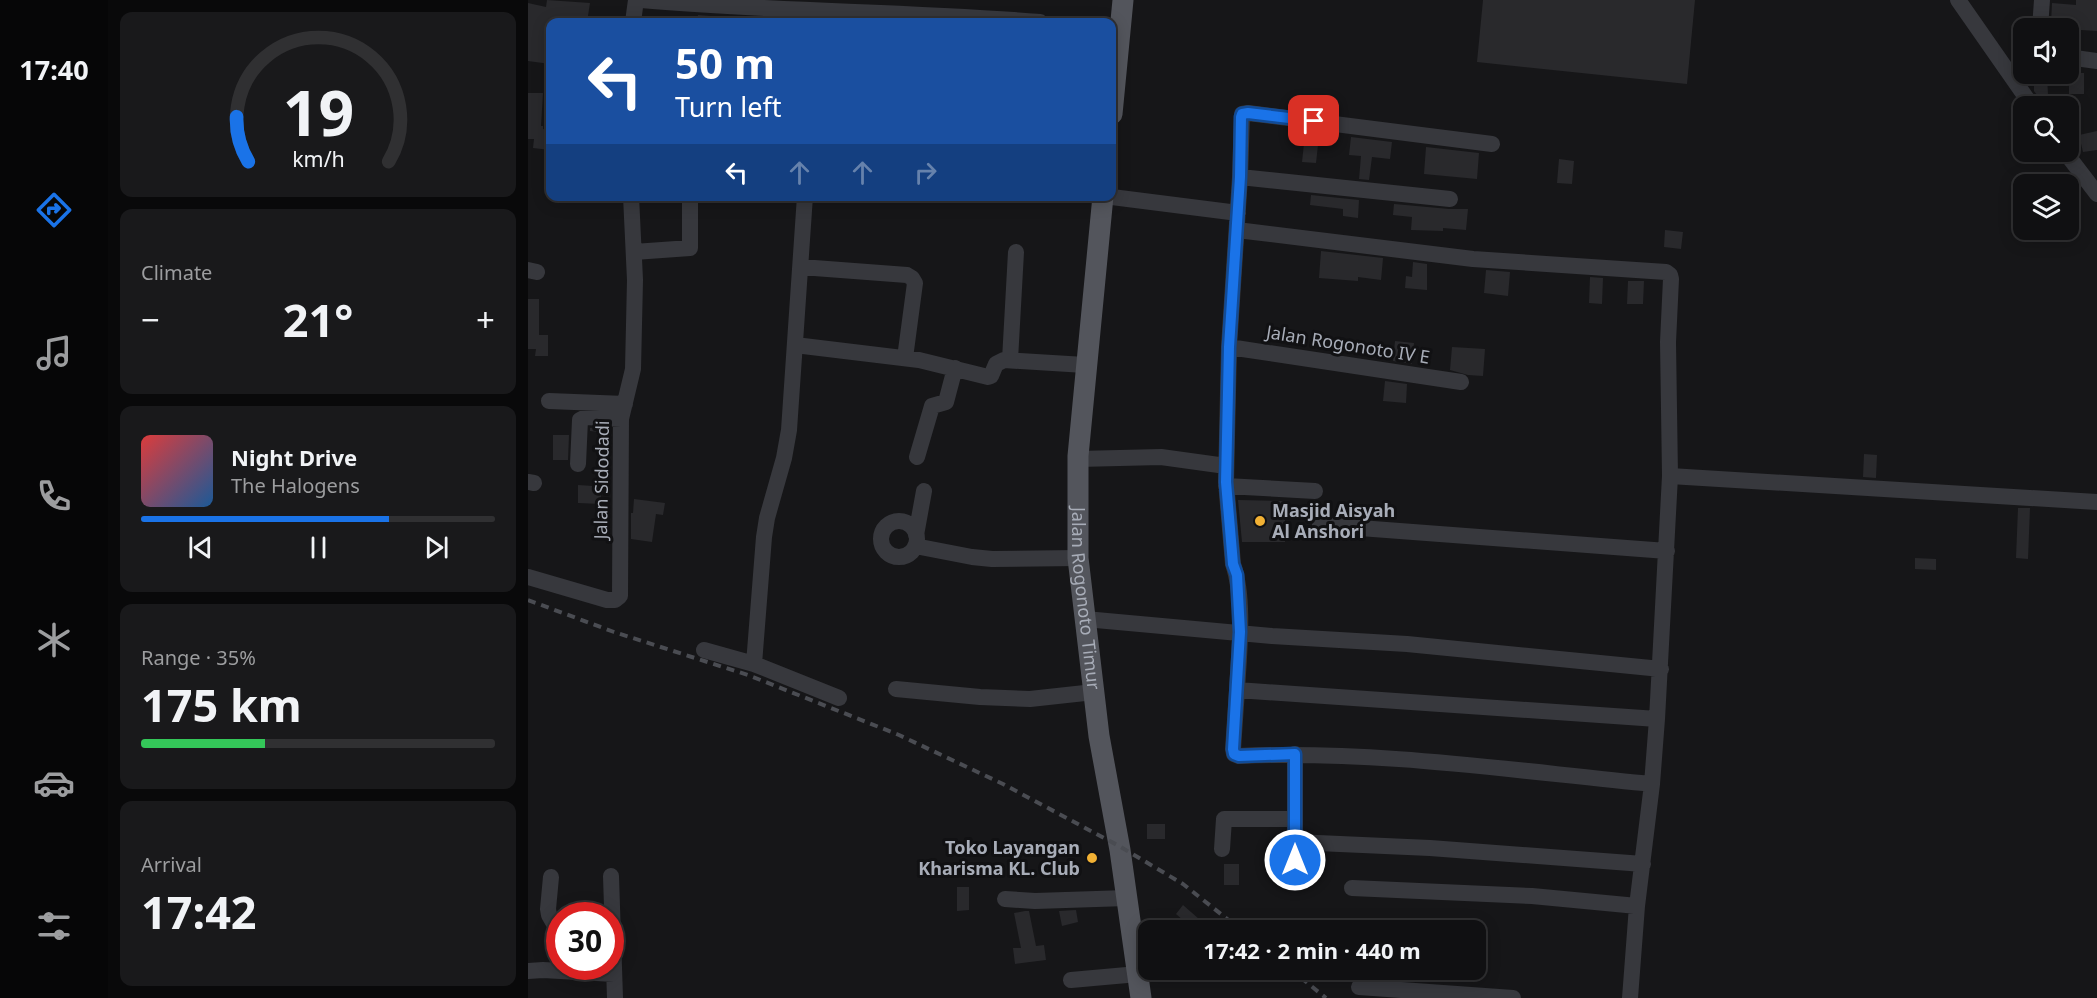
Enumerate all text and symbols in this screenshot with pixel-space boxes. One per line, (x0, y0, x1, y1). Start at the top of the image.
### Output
map controls (2013, 18, 2079, 240)
button: sound (2013, 18, 2079, 84)
text: 50 m (675, 34, 775, 91)
icon: left (576, 42, 654, 120)
text: 17:40 (19, 51, 89, 88)
text: 19 (282, 69, 354, 154)
text: Turn left (675, 88, 781, 125)
pin (1288, 95, 1339, 146)
button: search (2013, 96, 2079, 162)
icon: arrive (1297, 104, 1330, 137)
text: km/h (292, 144, 344, 173)
icon: left (720, 156, 753, 189)
icon: ahead (783, 156, 816, 189)
icon: ahead (846, 156, 879, 189)
icon: right (909, 156, 942, 189)
button: layers (2013, 174, 2079, 240)
icon: directions (33, 189, 75, 231)
text: Climate (141, 259, 212, 286)
text: 21° (283, 289, 353, 350)
text: − (141, 297, 160, 342)
text: + (476, 297, 495, 342)
street label: Jalan Rogonoto IV E (1263, 319, 1432, 369)
icon: music (33, 332, 75, 374)
street label: Jalan Sidodadi (588, 420, 614, 542)
text: Night Drive (231, 442, 357, 472)
text: The Halogens (231, 472, 360, 499)
icon: phone (33, 475, 75, 517)
place label: Masjid Aisyah Al Anshori (1272, 498, 1395, 543)
street label: Jalan Rogonoto Timur (1066, 505, 1107, 692)
marker: Masjid Aisyah Al Anshori (1253, 514, 1267, 528)
icon: previous (184, 531, 217, 564)
icon: pause (302, 531, 335, 564)
icon: next (420, 531, 453, 564)
icon: climate (33, 619, 75, 661)
text: Range · 35% (141, 644, 256, 671)
text: 175 km (141, 674, 302, 735)
icon: car (33, 762, 75, 804)
position arrow (1263, 828, 1327, 892)
place label: Toko Layangan Kharisma KL. Club (918, 835, 1080, 880)
text: Arrival (141, 851, 202, 878)
marker: Toko Layangan Kharisma KL. Club (1085, 851, 1099, 865)
text: 17:42 (141, 881, 257, 942)
speed limit sign: 30 (546, 902, 624, 980)
icon: filters (33, 905, 75, 947)
text: 17:42 · 2 min · 440 m (1203, 935, 1421, 965)

